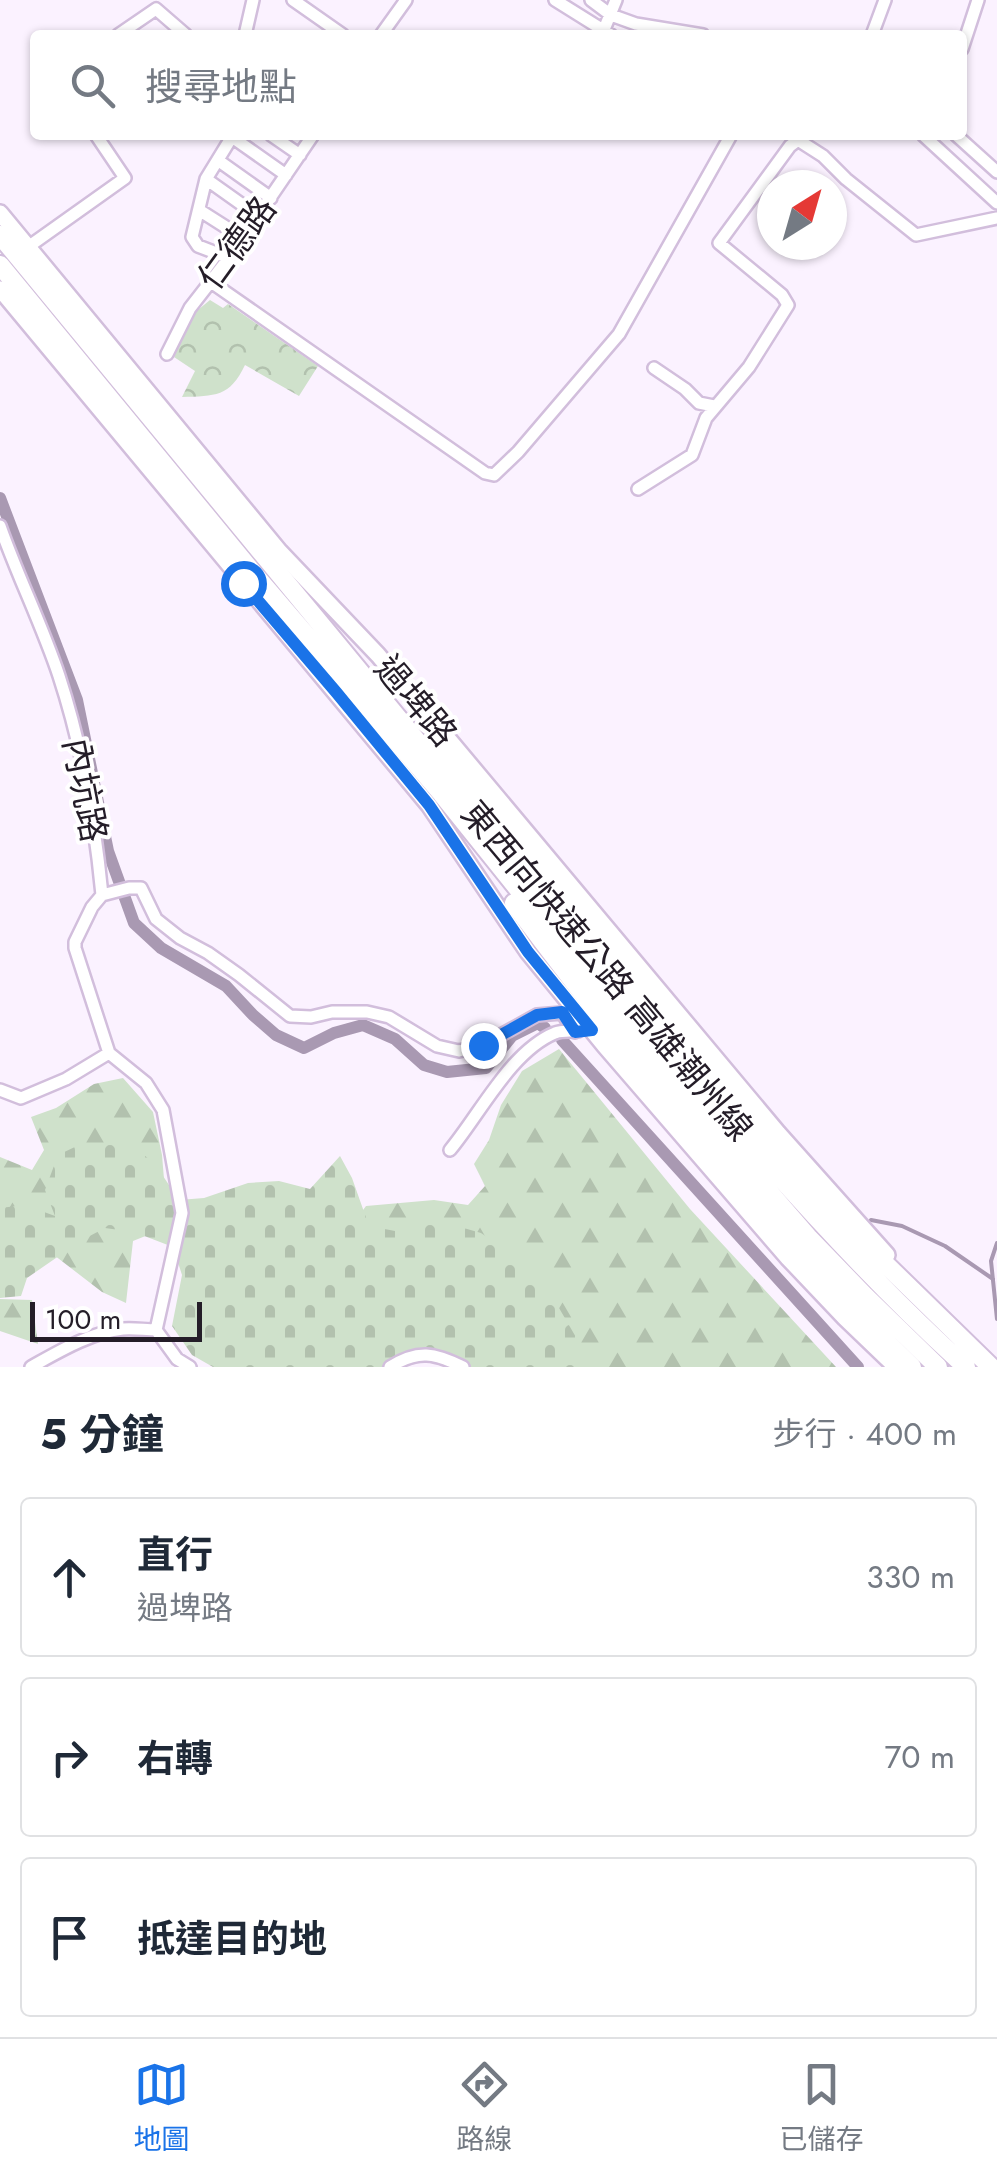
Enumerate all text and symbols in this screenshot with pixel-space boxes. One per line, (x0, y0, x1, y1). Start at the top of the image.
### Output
search box (30, 30, 967, 140)
icon: search (65, 58, 120, 113)
text: 搜尋地點 (145, 59, 297, 114)
north arrow (757, 170, 847, 260)
street label: 仁德路 (186, 186, 288, 300)
route start (221, 561, 267, 607)
street label: 過埤路 (363, 645, 469, 757)
street label: 內坑路 (50, 734, 120, 846)
street label: 東西向快速公路 高雄潮州線 (449, 790, 765, 1152)
route end (461, 1023, 507, 1069)
scale bar (30, 1297, 202, 1342)
text: 100 m (45, 1299, 121, 1340)
text: 5 分鐘 (40, 1404, 164, 1465)
text: 步行 · 400 m (773, 1411, 957, 1457)
text: 直行 (137, 1527, 213, 1582)
icon: ahead (42, 1550, 97, 1605)
text: 330 m (866, 1554, 955, 1600)
text: 過埤路 (137, 1585, 233, 1631)
icon: right (42, 1730, 97, 1785)
text: 右轉 (137, 1731, 213, 1786)
text: 70 m (884, 1734, 955, 1780)
icon: arrive (42, 1910, 97, 1965)
text: 抵達目的地 (137, 1911, 327, 1966)
tab: 地圖 (133, 2057, 190, 2160)
tab: 路線 (456, 2057, 513, 2160)
tab: 已儲存 (779, 2057, 864, 2160)

